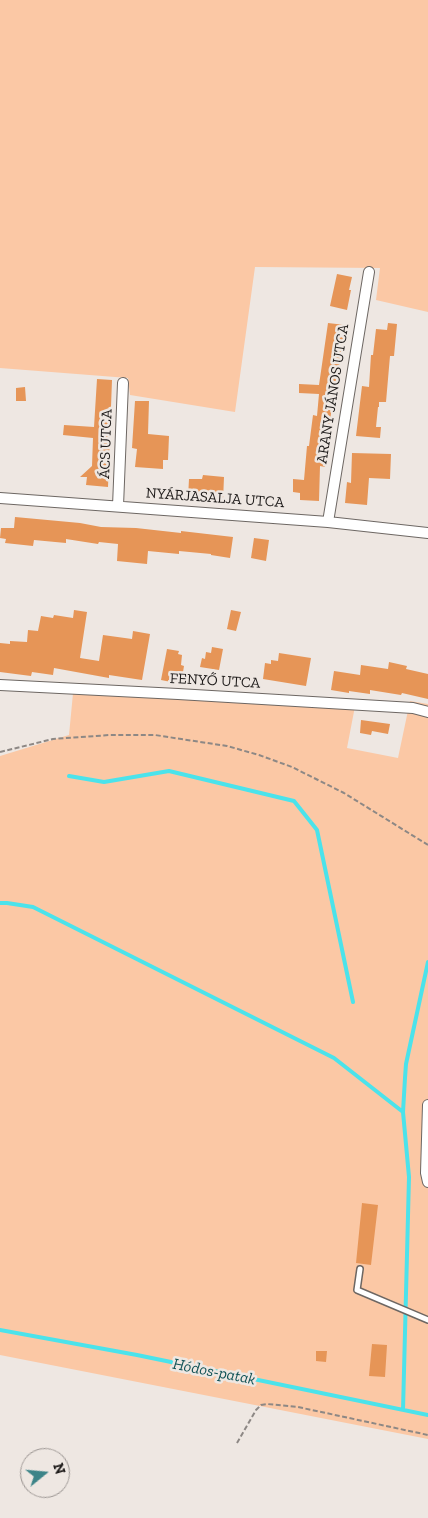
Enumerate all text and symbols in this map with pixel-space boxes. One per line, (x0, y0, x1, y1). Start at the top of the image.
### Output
street label: ARANY JÁNOS UTCA (313, 323, 353, 465)
street label: ÁCS UTCA (96, 409, 116, 479)
street label: NYÁRJASALJA UTCA (145, 484, 285, 512)
street label: FENYŐ UTCA (169, 670, 261, 692)
water label: Hódos-patak (171, 1355, 257, 1389)
north arrow (20, 1448, 70, 1498)
text: N (49, 1461, 69, 1476)

